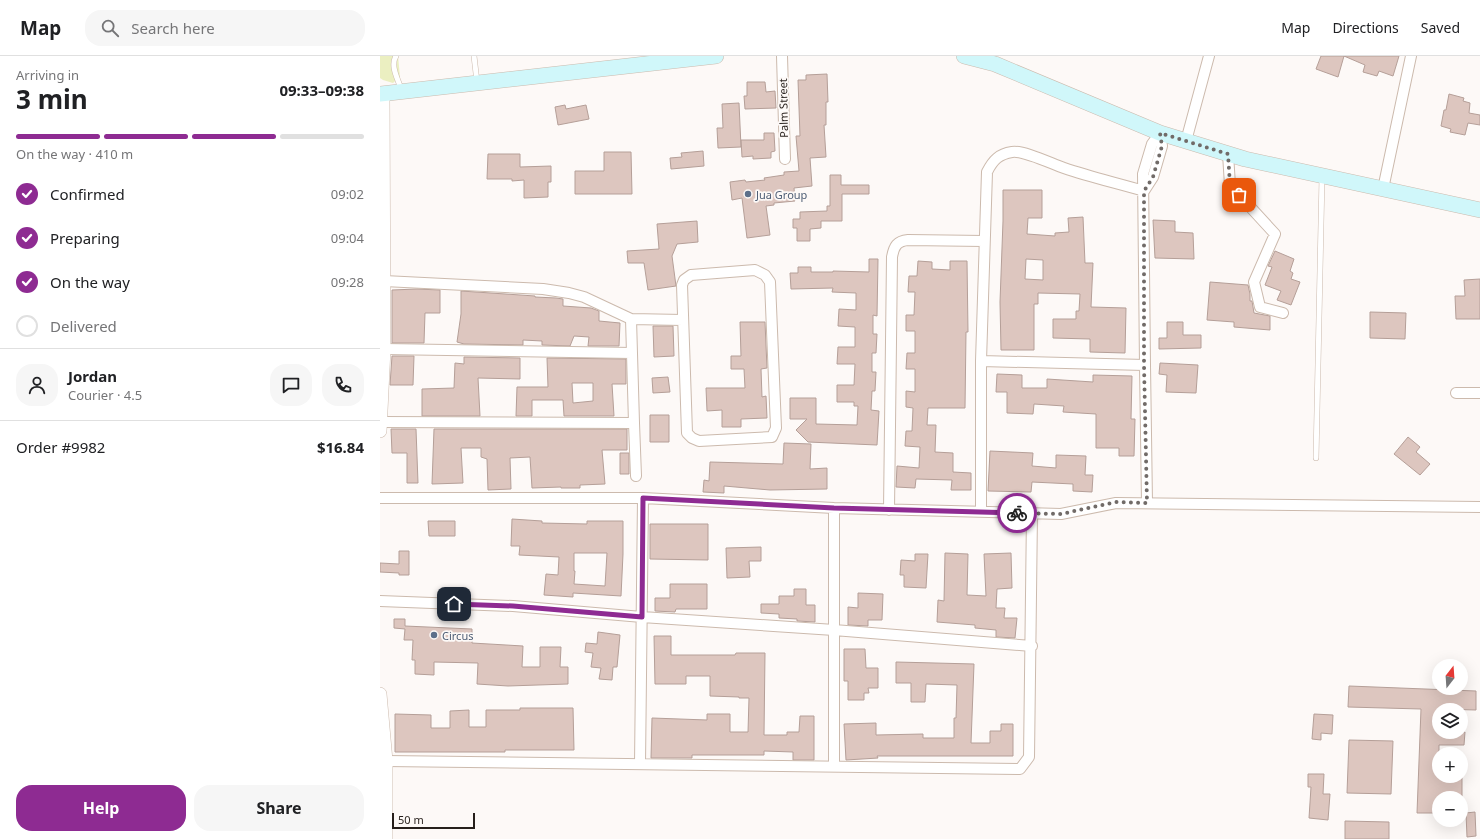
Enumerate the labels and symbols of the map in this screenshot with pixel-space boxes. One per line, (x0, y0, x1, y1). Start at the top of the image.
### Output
street label: Palm Street (775, 78, 791, 138)
pin (1222, 178, 1256, 212)
place label: Jua Group (755, 187, 808, 202)
marker: Jua Group (743, 189, 753, 199)
courier (997, 493, 1037, 533)
pin (437, 587, 471, 621)
place label: Circus (442, 628, 473, 643)
marker: Circus (429, 630, 439, 640)
north arrow (1432, 659, 1468, 695)
scale bar (392, 811, 475, 830)

